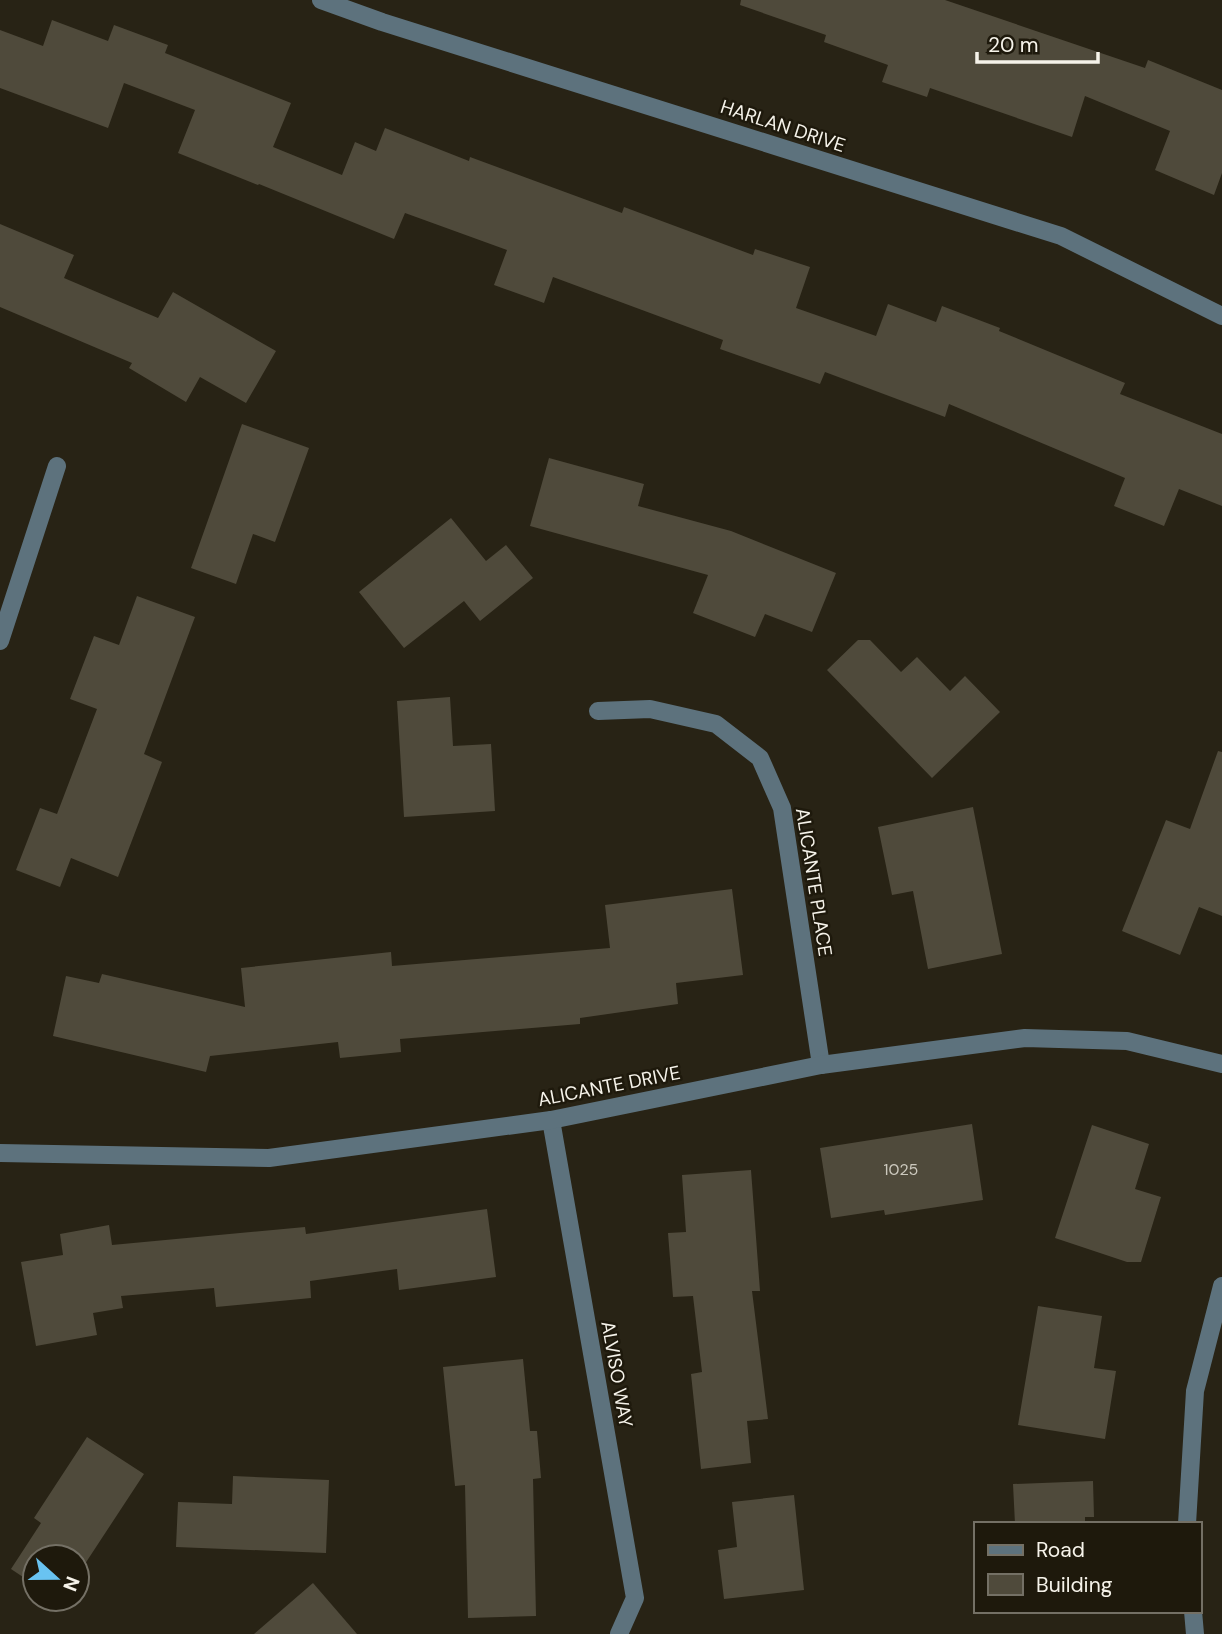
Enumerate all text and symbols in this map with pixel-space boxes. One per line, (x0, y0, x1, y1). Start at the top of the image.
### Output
scale bar (977, 21, 1098, 65)
text: 20 m (988, 31, 1039, 59)
street label: HARLAN DRIVE (717, 94, 849, 158)
street label: ALICANTE PLACE (790, 806, 838, 958)
street label: ALICANTE DRIVE (536, 1060, 682, 1112)
house number: 1025 (884, 1159, 918, 1180)
street label: ALVISO WAY (595, 1319, 639, 1429)
legend (974, 1522, 1201, 1613)
text: Road (1036, 1536, 1085, 1564)
north arrow (21, 1543, 91, 1613)
text: Building (1036, 1571, 1113, 1599)
text: N (57, 1573, 86, 1595)

